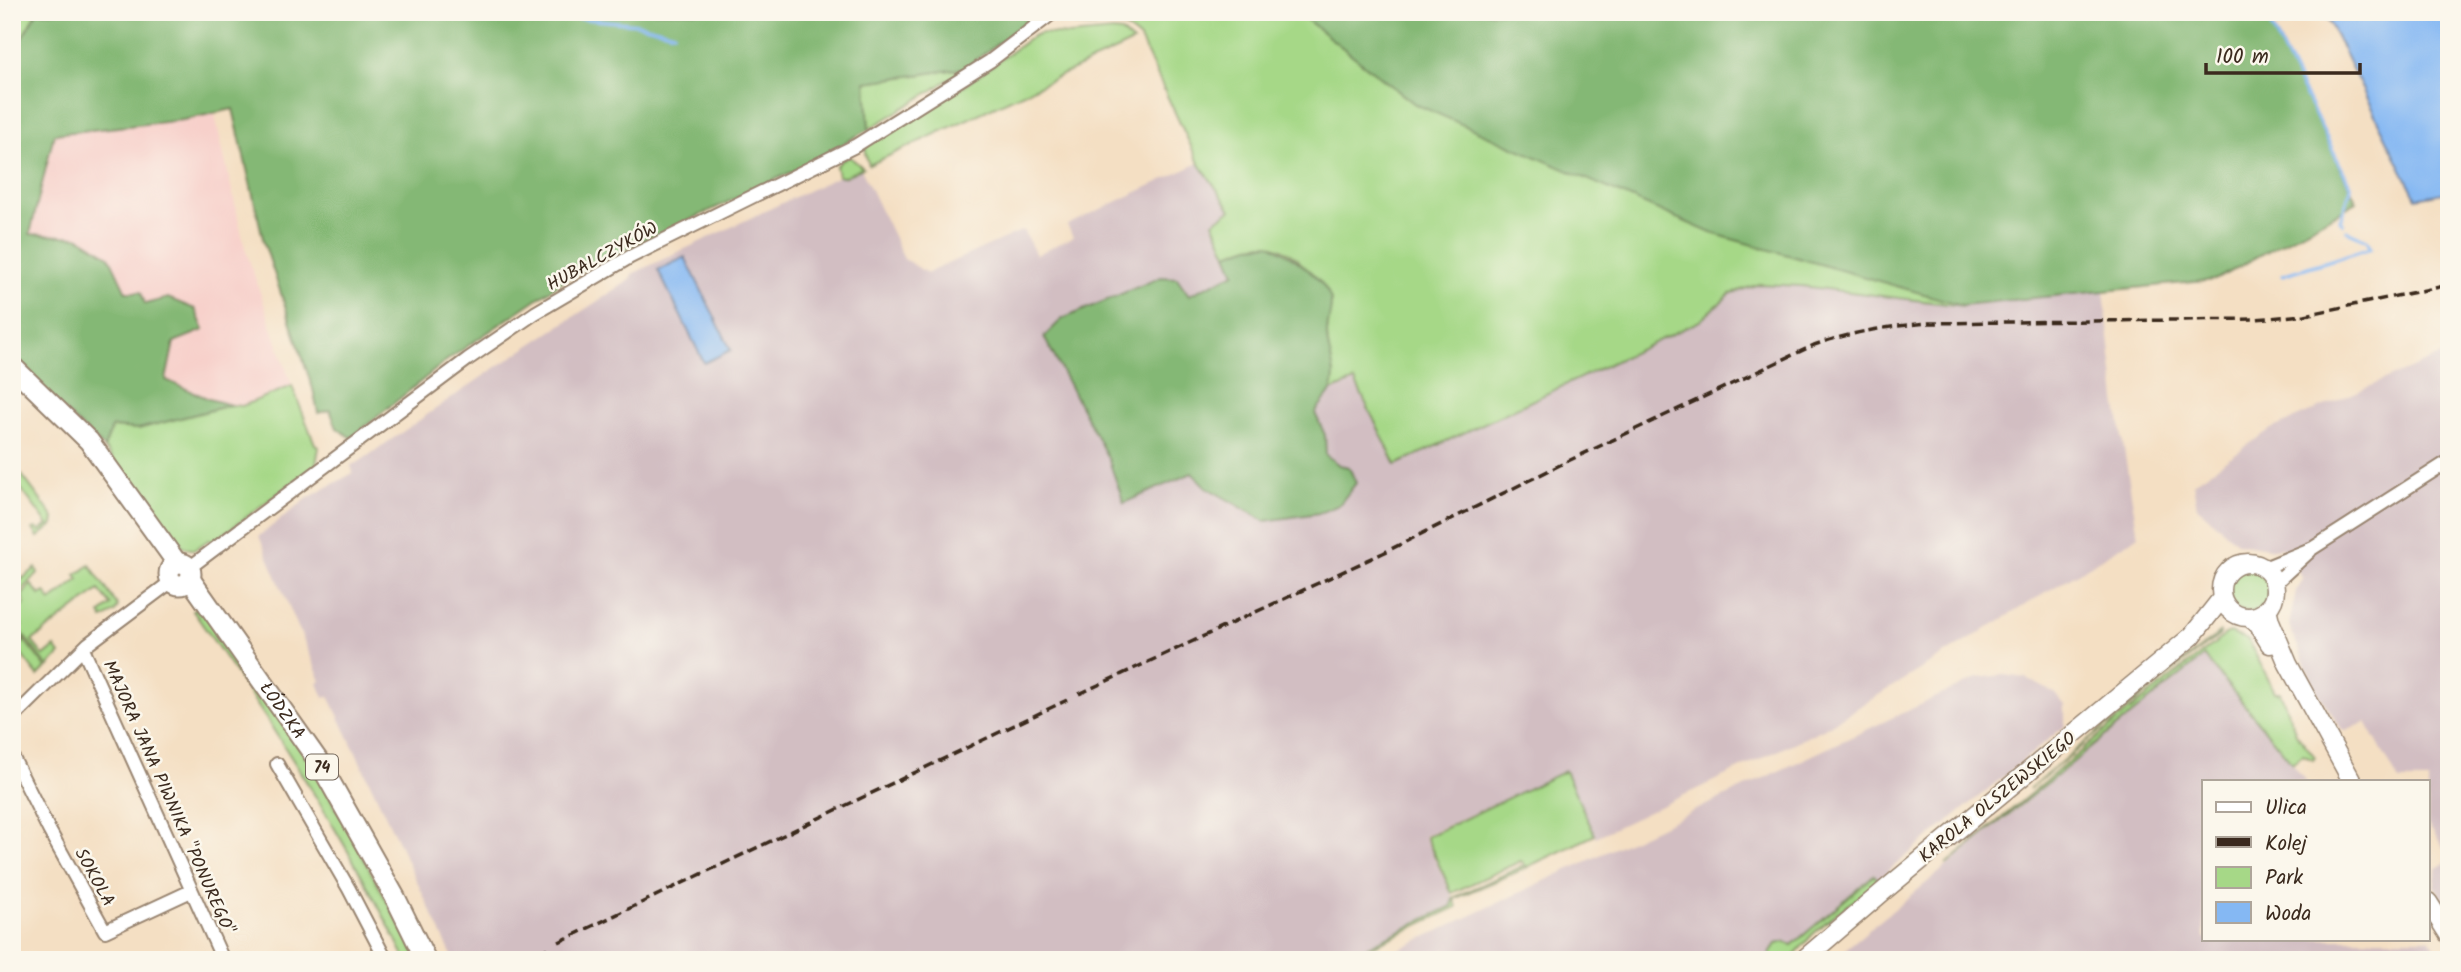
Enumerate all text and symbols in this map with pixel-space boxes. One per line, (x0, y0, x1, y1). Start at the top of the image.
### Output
scale bar (2206, 32, 2360, 76)
text: 100 m (2216, 41, 2269, 74)
street label: HUBALCZYKÓW (542, 215, 664, 300)
street label: MAJORA JANA PIWNIKA "PONUREGO" (94, 656, 241, 940)
street label: ŁÓDZKA (251, 677, 312, 746)
street label: KAROLA OLSZEWSKIEGO (1913, 725, 2083, 871)
road number: 74 (306, 754, 338, 780)
legend (2202, 780, 2430, 940)
text: Ulica (2265, 792, 2307, 825)
text: Kolej (2265, 828, 2308, 861)
street label: SOKOLA (66, 843, 122, 912)
text: Park (2265, 862, 2303, 895)
text: Woda (2265, 898, 2311, 931)

